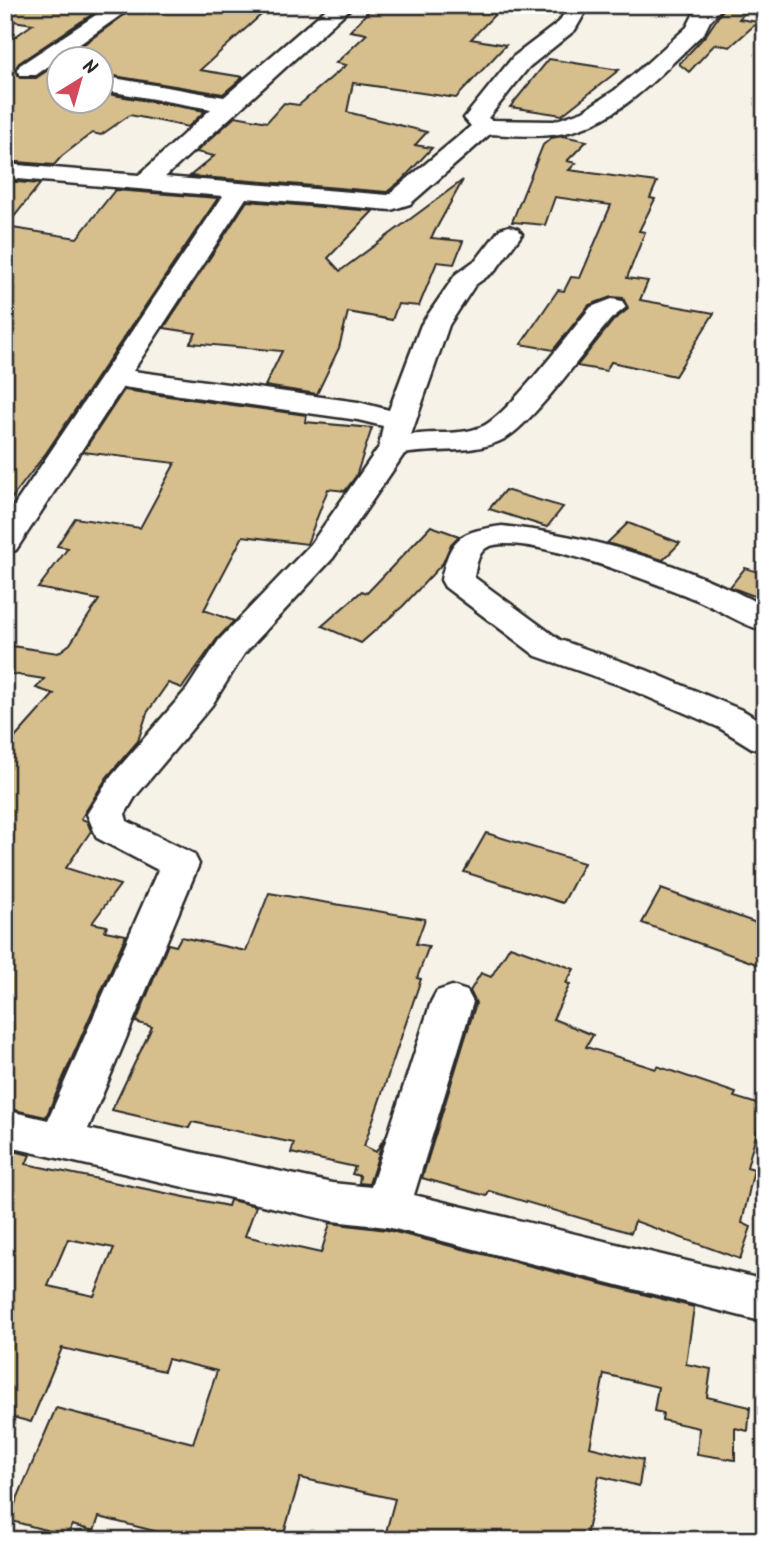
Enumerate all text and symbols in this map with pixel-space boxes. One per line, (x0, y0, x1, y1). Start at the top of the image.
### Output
north arrow (46, 46, 116, 116)
text: N (75, 52, 103, 84)

